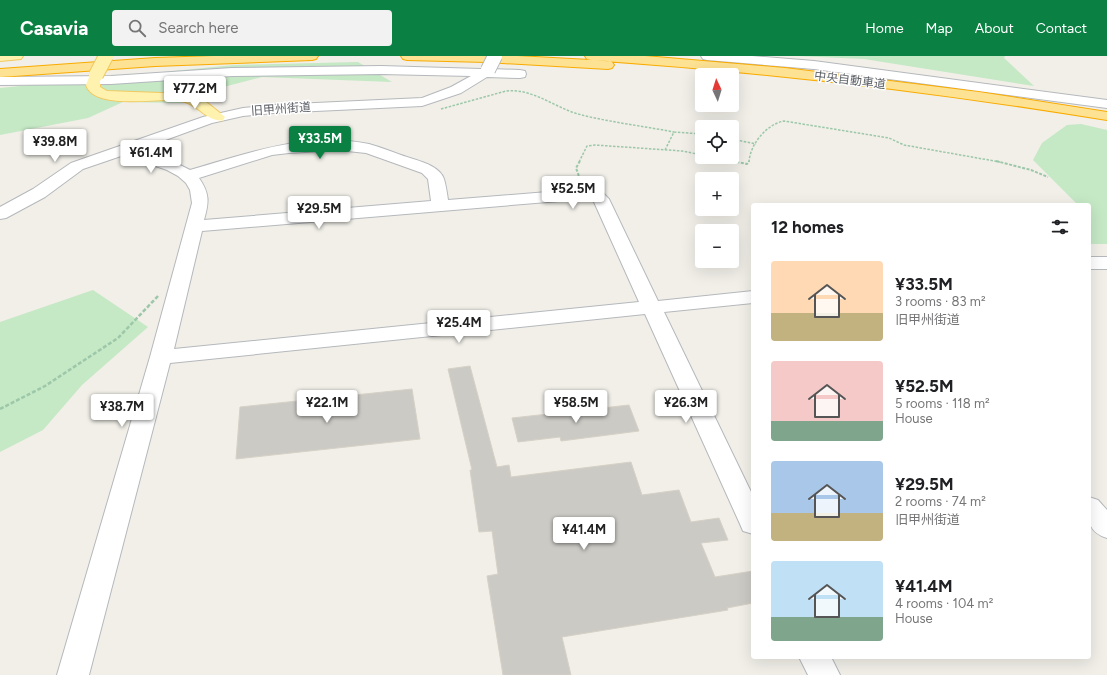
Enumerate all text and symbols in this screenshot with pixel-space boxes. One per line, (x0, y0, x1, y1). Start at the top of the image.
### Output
search box (112, 10, 392, 46)
text: Casavia (20, 17, 88, 40)
icon: search (126, 17, 148, 39)
text: Search here (158, 19, 238, 37)
text: Home (865, 20, 904, 37)
text: Map (926, 20, 953, 37)
text: About (975, 20, 1014, 37)
text: Contact (1036, 20, 1087, 37)
north arrow (695, 68, 739, 112)
map controls (695, 68, 739, 268)
street label: 中央自動車道 (813, 69, 887, 91)
pin: ¥77.2M (162, 76, 228, 110)
text: ¥77.2M (173, 81, 217, 96)
street label: 旧甲州街道 (251, 100, 311, 118)
button: locate (695, 120, 739, 164)
pin: ¥33.5M (287, 126, 353, 160)
pin: ¥39.8M (22, 129, 88, 163)
text: ¥33.5M (298, 131, 342, 146)
text: ¥39.8M (33, 134, 77, 149)
pin: ¥61.4M (118, 140, 184, 174)
text: ¥61.4M (129, 145, 173, 160)
button: + (695, 172, 739, 216)
pin: ¥52.5M (540, 176, 606, 210)
text: ¥52.5M (551, 181, 595, 196)
pin: ¥29.5M (286, 196, 352, 230)
text: ¥29.5M (297, 201, 341, 216)
icon: filters (1049, 216, 1071, 238)
text: 12 homes (771, 217, 844, 237)
button: − (695, 224, 739, 268)
text: ¥33.5M (895, 274, 953, 294)
icon: home (803, 277, 851, 325)
text: 3 rooms · 83 m² (895, 294, 986, 309)
pin: ¥25.4M (426, 310, 492, 344)
text: 旧甲州街道 (895, 312, 960, 327)
text: ¥25.4M (436, 315, 482, 330)
text: ¥52.5M (895, 376, 954, 396)
icon: home (803, 377, 851, 425)
pin: ¥22.1M (294, 390, 360, 424)
pin: ¥58.5M (543, 390, 609, 424)
pin: ¥26.3M (653, 390, 719, 424)
pin: ¥38.7M (89, 394, 155, 428)
text: ¥22.1M (306, 395, 348, 410)
text: ¥58.5M (553, 395, 599, 410)
text: ¥26.3M (664, 395, 708, 410)
text: 5 rooms · 118 m² (895, 396, 990, 411)
text: ¥38.7M (100, 399, 144, 414)
text: House (895, 411, 933, 426)
text: ¥29.5M (895, 474, 954, 494)
icon: home (803, 477, 851, 525)
text: 2 rooms · 74 m² (895, 494, 986, 509)
text: 旧甲州街道 (895, 512, 960, 527)
pin: ¥41.4M (551, 517, 617, 551)
text: ¥41.4M (562, 522, 606, 537)
text: ¥41.4M (895, 576, 953, 596)
icon: home (803, 577, 851, 625)
text: 4 rooms · 104 m² (895, 596, 993, 611)
text: House (895, 611, 933, 626)

